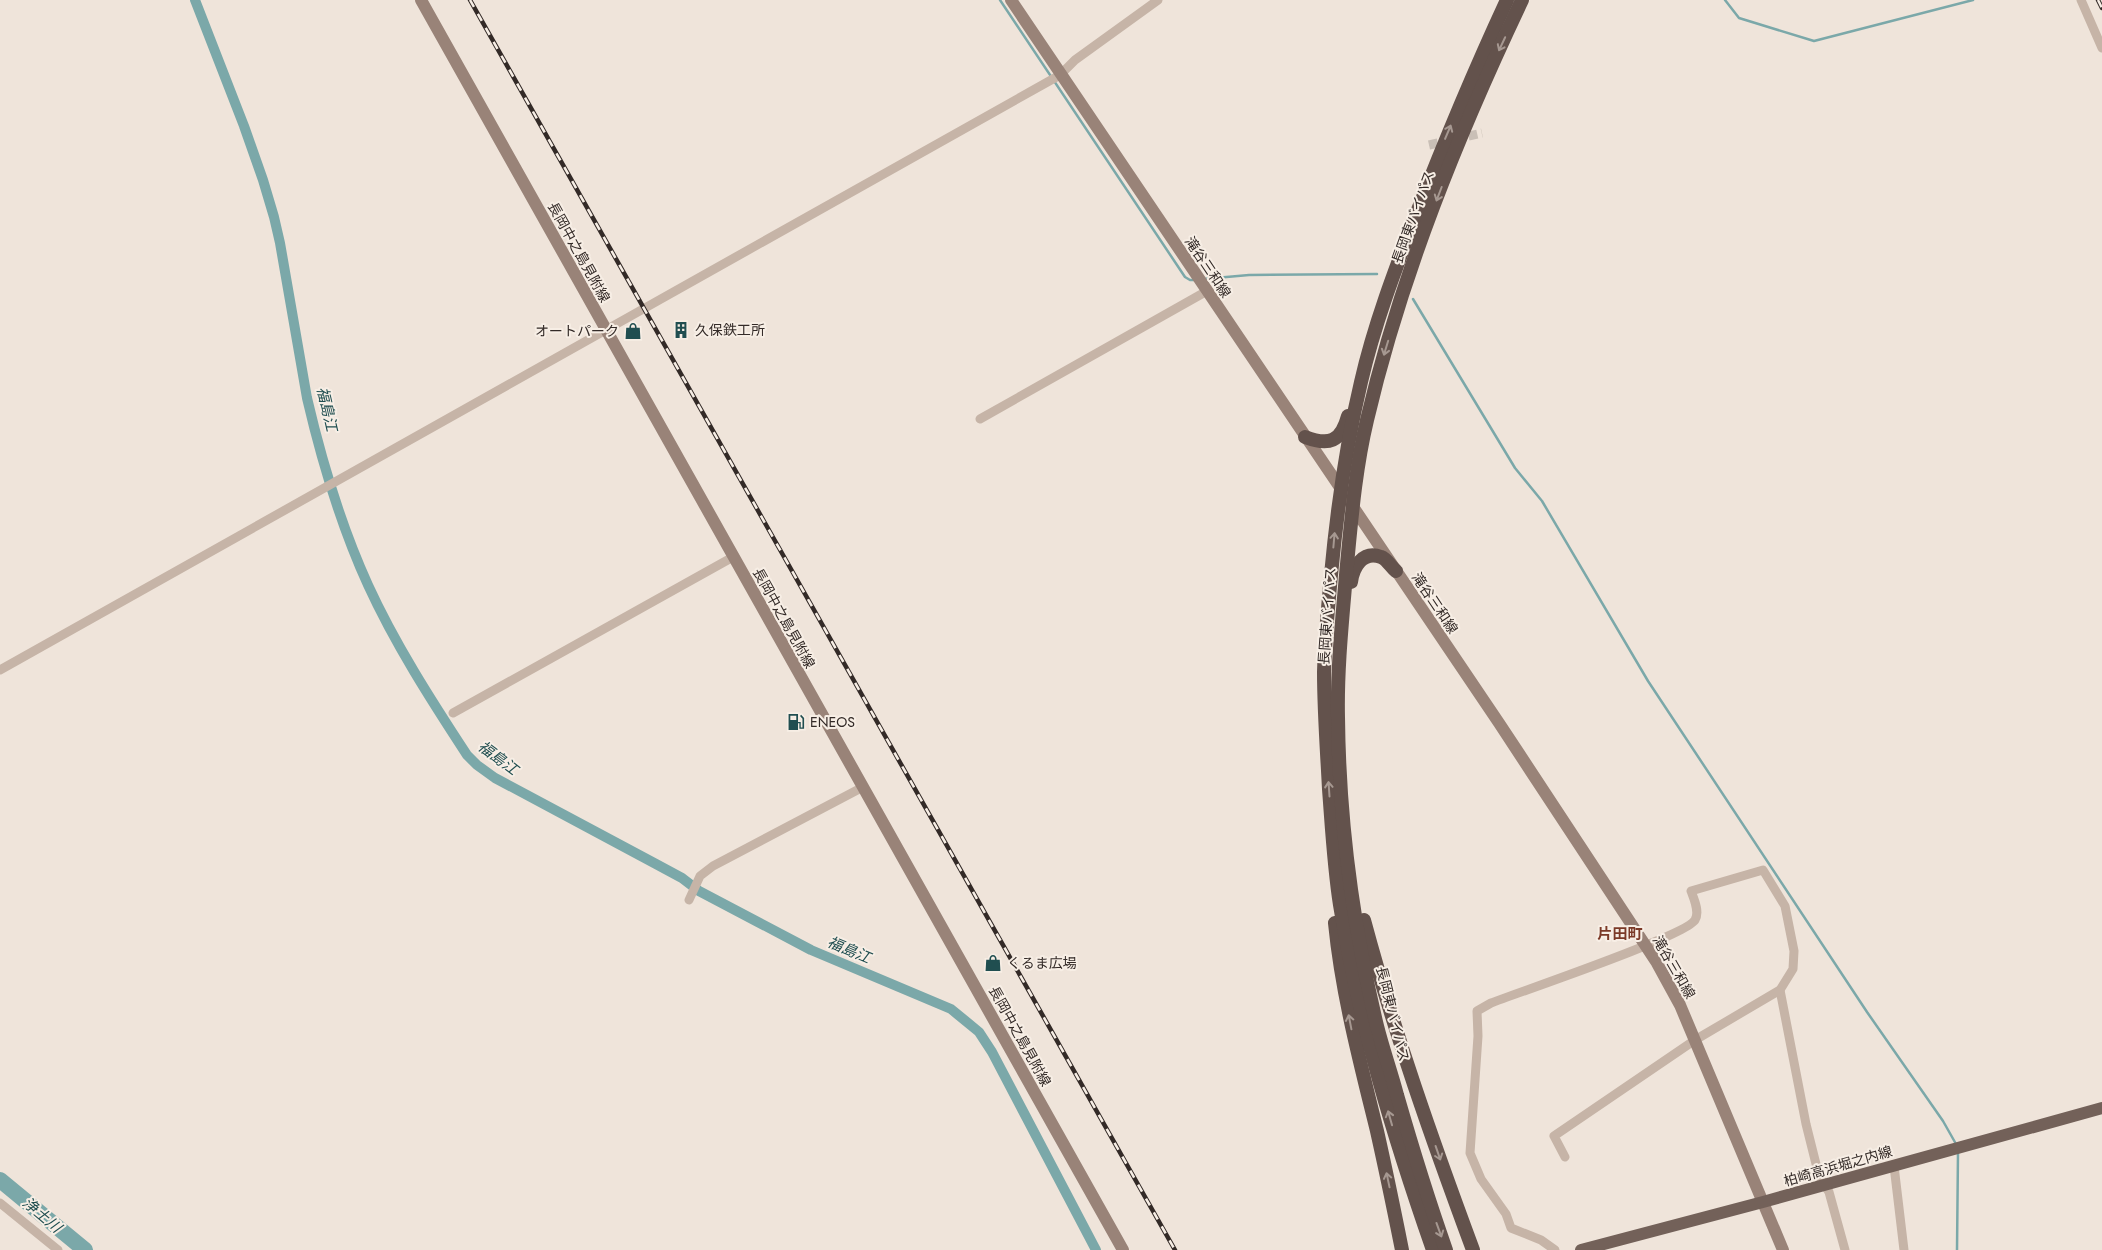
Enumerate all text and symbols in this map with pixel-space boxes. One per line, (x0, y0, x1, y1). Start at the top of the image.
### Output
one-way arrow (1496, 36, 1506, 51)
one-way arrow (1444, 125, 1454, 140)
street label: 長岡東バイパス (1387, 168, 1439, 266)
one-way arrow (1433, 186, 1443, 201)
street label: 長岡中之島見附線 (543, 198, 615, 306)
street label: 滝谷三和線 (1180, 232, 1236, 302)
building icon: 久保鉄工所 (671, 320, 691, 340)
place label: 久保鉄工所 (695, 320, 765, 340)
place label: オートパーク (535, 321, 619, 341)
shop icon: オートパーク (623, 321, 643, 341)
one-way arrow (1381, 339, 1391, 355)
water label: 福島江 (311, 385, 343, 435)
one-way arrow (1329, 532, 1339, 548)
street label: 長岡中之島見附線 (748, 564, 820, 672)
street label: 長岡東バイパス (1314, 567, 1340, 665)
street label: 滝谷三和線 (1407, 568, 1463, 638)
fuel station icon: ENEOS (786, 712, 806, 732)
place label: ENEOS (810, 712, 855, 732)
water label: 福島江 (473, 736, 524, 782)
one-way arrow (1325, 781, 1334, 797)
district label: 片田町 (1597, 923, 1643, 945)
water label: 福島江 (824, 931, 876, 970)
street label: 滝谷三和線 (1648, 932, 1700, 1002)
shop icon: くるま広場 (983, 953, 1003, 973)
place label: くるま広場 (1007, 953, 1077, 973)
street label: 長岡東バイパス (1371, 964, 1415, 1064)
street label: 長岡中之島見附線 (984, 982, 1056, 1090)
one-way arrow (1345, 1014, 1355, 1030)
one-way arrow (1384, 1110, 1394, 1126)
street label: 柏崎高浜堀之内線 (1781, 1141, 1895, 1191)
one-way arrow (1434, 1145, 1443, 1161)
one-way arrow (1383, 1172, 1392, 1188)
water label: 浄土川 (18, 1192, 68, 1239)
one-way arrow (1435, 1222, 1444, 1238)

